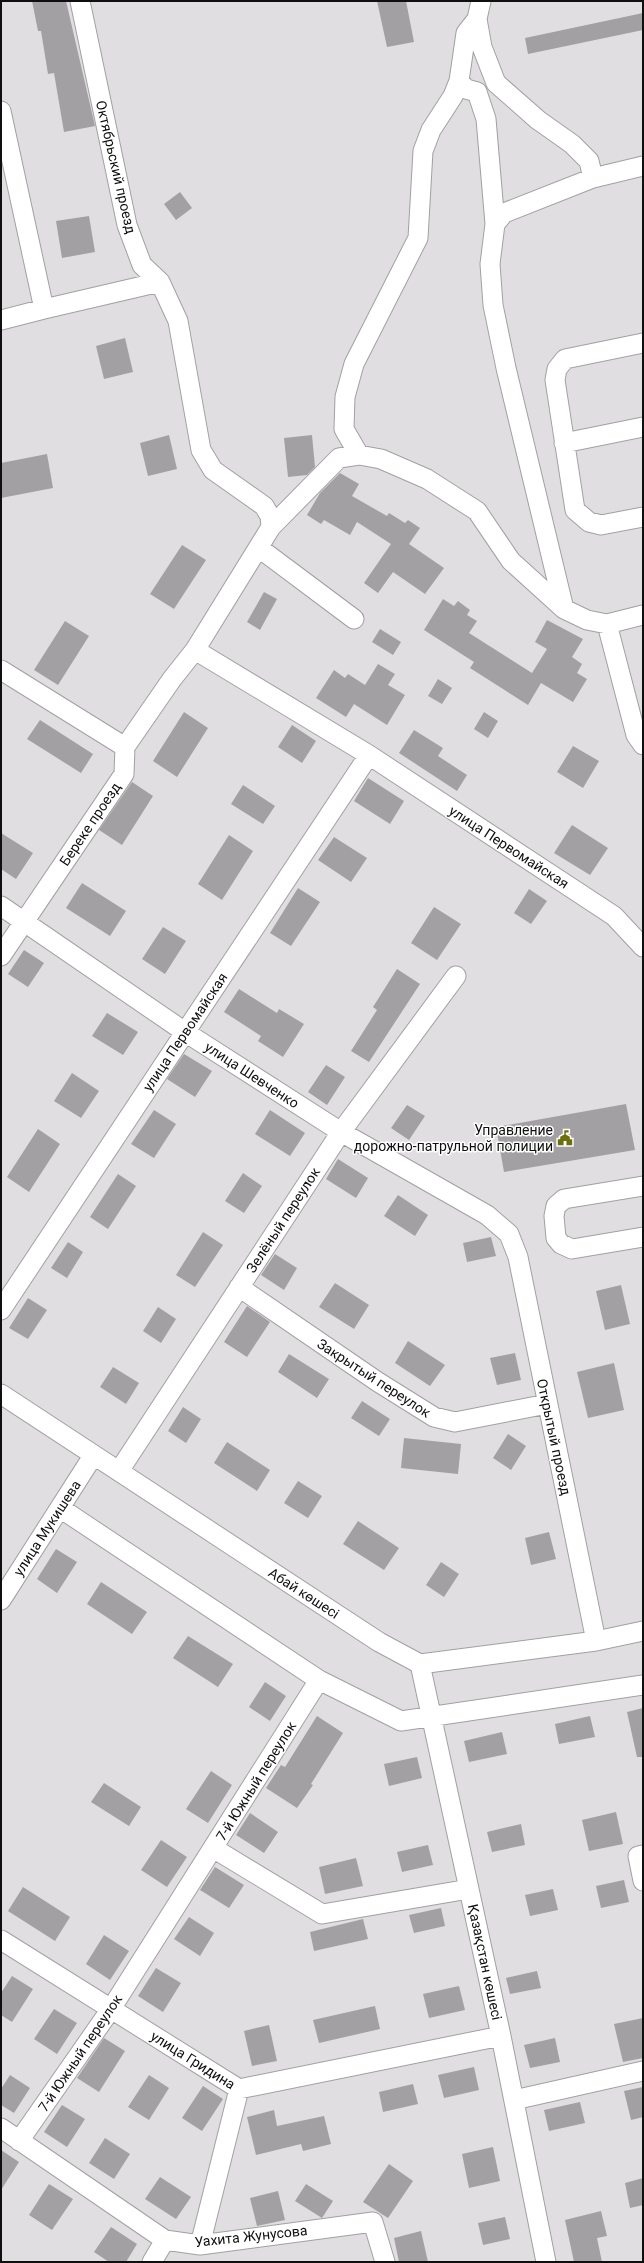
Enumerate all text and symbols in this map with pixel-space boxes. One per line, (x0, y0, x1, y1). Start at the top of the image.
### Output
street label: Октябрьский проезд (93, 99, 139, 236)
street label: Береке проезд (56, 779, 124, 869)
street label: улица Первомайская (446, 802, 572, 892)
street label: улица Первомайская (139, 970, 231, 1094)
street label: улица Шевченко (202, 1039, 302, 1111)
place label: Управление дорожно-патрульной полиции (354, 1122, 553, 1154)
public building icon: Управление дорожно-патрульной полиции (556, 1129, 574, 1147)
street label: Зелёный переулок (243, 1164, 323, 1276)
street label: Закрытый переулок (314, 1335, 434, 1421)
street label: Открытый проезд (534, 1377, 574, 1497)
street label: улица Мукишева (10, 1477, 84, 1579)
street label: Абай көшесі (266, 1564, 342, 1622)
street label: 7-й Южный переулок (213, 1718, 300, 1844)
street label: Қазақстан көшесі (465, 1902, 505, 2022)
street label: 7-й Южный переулок (35, 1991, 125, 2115)
street label: улица Гридина (148, 2028, 238, 2092)
street label: Уахита Жунусова (194, 2222, 308, 2250)

